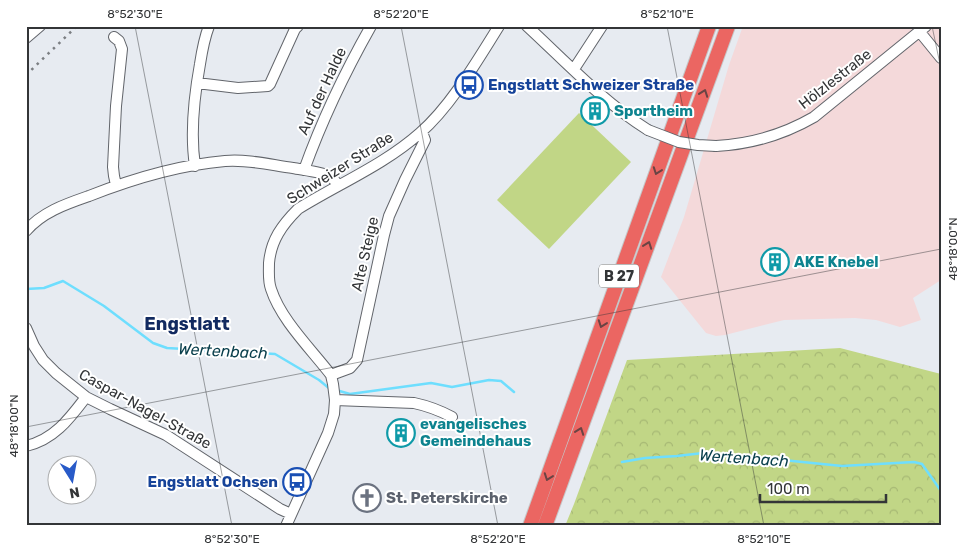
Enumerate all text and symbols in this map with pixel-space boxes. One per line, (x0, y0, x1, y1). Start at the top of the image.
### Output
text: 8°52'30"E (107, 7, 163, 21)
text: 8°52'20"E (373, 7, 429, 21)
text: 8°52'10"E (640, 7, 694, 21)
street label: Auf der Halde (294, 44, 350, 138)
street label: Hölzlestraße (795, 45, 875, 113)
bus stop icon: Engstlatt Schweizer Straße (454, 70, 484, 100)
place label: Engstlatt Schweizer Straße (488, 76, 694, 94)
one-way arrow (698, 89, 708, 98)
building icon: Sportheim (580, 96, 610, 126)
place label: Sportheim (614, 102, 693, 120)
street label: Schweizer Straße (284, 128, 396, 208)
one-way arrow (653, 166, 663, 175)
street label: Alte Steige (348, 215, 382, 293)
text: 48°18'00"N (946, 217, 960, 281)
one-way arrow (642, 242, 652, 250)
building icon: AKE Knebel (760, 247, 790, 277)
place label: AKE Knebel (794, 253, 879, 271)
road number: B 27 (599, 264, 639, 288)
district label: Engstlatt (144, 313, 230, 335)
one-way arrow (598, 319, 608, 328)
water label: Wertenbach (178, 339, 268, 363)
street label: Caspar-Nagel-Straße (76, 365, 214, 453)
text: 48°18'00"N (7, 394, 21, 458)
place label: evangelisches Gemeindehaus (420, 415, 531, 450)
building icon: evangelisches Gemeindehaus (386, 418, 416, 448)
one-way arrow (574, 427, 584, 435)
water label: Wertenbach (699, 445, 789, 471)
north arrow (48, 454, 98, 504)
bus stop icon: Engstlatt Ochsen (282, 467, 312, 497)
one-way arrow (544, 472, 554, 481)
scale bar (760, 472, 886, 504)
place label: Engstlatt Ochsen (148, 473, 278, 491)
text: 100 m (767, 480, 809, 498)
text: N (68, 483, 81, 502)
church icon: St. Peterskirche (352, 483, 382, 513)
place label: St. Peterskirche (386, 489, 508, 507)
text: 8°52'30"E (204, 532, 260, 546)
text: 8°52'20"E (470, 532, 526, 546)
text: 8°52'10"E (737, 532, 791, 546)

